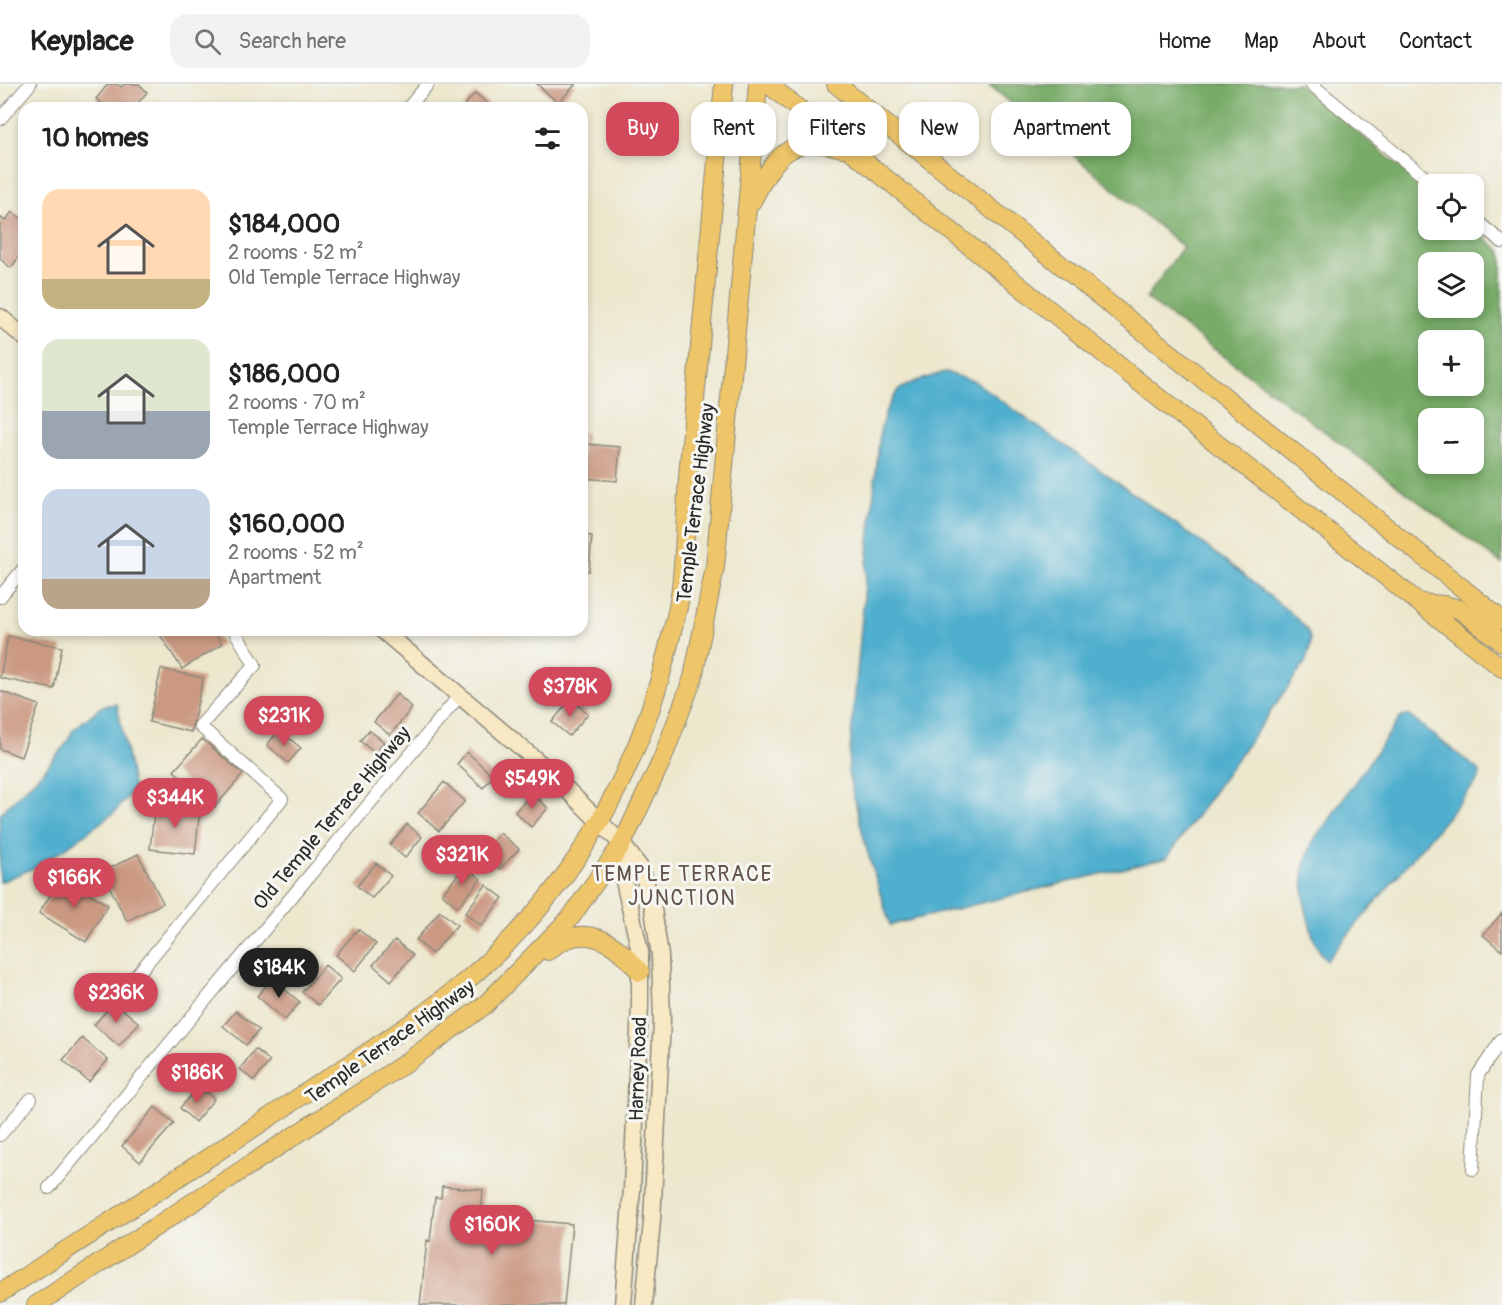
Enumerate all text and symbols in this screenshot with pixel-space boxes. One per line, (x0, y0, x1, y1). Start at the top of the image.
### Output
search box (170, 14, 590, 68)
text: Keyplace (30, 24, 134, 59)
icon: search (191, 25, 224, 58)
text: Search here (239, 27, 346, 55)
text: Home (1158, 28, 1211, 55)
text: Map (1244, 28, 1279, 55)
text: About (1312, 28, 1366, 55)
text: Contact (1399, 28, 1472, 55)
chip: Buy (606, 102, 679, 156)
chip: Rent (691, 102, 776, 156)
chip: Filters (788, 102, 887, 156)
chip: New (899, 102, 979, 156)
chip: Apartment (991, 102, 1131, 156)
text: 10 homes (42, 122, 148, 154)
icon: filters (531, 122, 564, 155)
map controls (1418, 174, 1484, 474)
button: locate (1418, 174, 1484, 240)
text: $184,000 (228, 208, 340, 240)
icon: home (90, 213, 162, 285)
text: 2 rooms · 52 m² (228, 240, 364, 265)
button: layers (1418, 252, 1484, 318)
text: Old Temple Terrace Highway (228, 265, 460, 290)
button: + (1418, 330, 1484, 396)
text: $186,000 (228, 358, 340, 390)
icon: home (90, 363, 162, 435)
text: 2 rooms · 70 m² (228, 390, 366, 415)
street label: Temple Terrace Highway (671, 401, 721, 604)
button: − (1418, 408, 1484, 474)
text: Temple Terrace Highway (228, 415, 429, 440)
text: $160,000 (228, 508, 345, 540)
icon: home (90, 513, 162, 585)
text: 2 rooms · 52 m² (228, 540, 364, 565)
text: Apartment (228, 565, 321, 590)
pin: $378K (528, 667, 612, 718)
text: $378K (543, 674, 597, 699)
pin: $231K (242, 696, 326, 747)
text: $231K (258, 703, 310, 728)
street label: Old Temple Terrace Highway (248, 721, 417, 915)
pin: $549K (490, 759, 574, 810)
text: $549K (504, 766, 560, 791)
pin: $344K (133, 778, 217, 829)
text: $344K (146, 785, 204, 810)
pin: $321K (420, 835, 504, 886)
text: $321K (435, 842, 489, 867)
pin: $166K (32, 858, 116, 909)
district label: TEMPLE TERRACE JUNCTION (591, 861, 773, 912)
text: $166K (47, 865, 101, 890)
pin: $184K (237, 948, 321, 999)
text: $184K (253, 955, 305, 980)
pin: $236K (74, 973, 158, 1024)
street label: Temple Terrace Highway (301, 974, 480, 1110)
text: $236K (88, 980, 144, 1005)
street label: Harney Road (624, 1016, 652, 1122)
pin: $186K (155, 1053, 239, 1104)
text: $186K (171, 1060, 223, 1085)
pin: $160K (450, 1205, 534, 1256)
text: $160K (464, 1212, 520, 1237)

